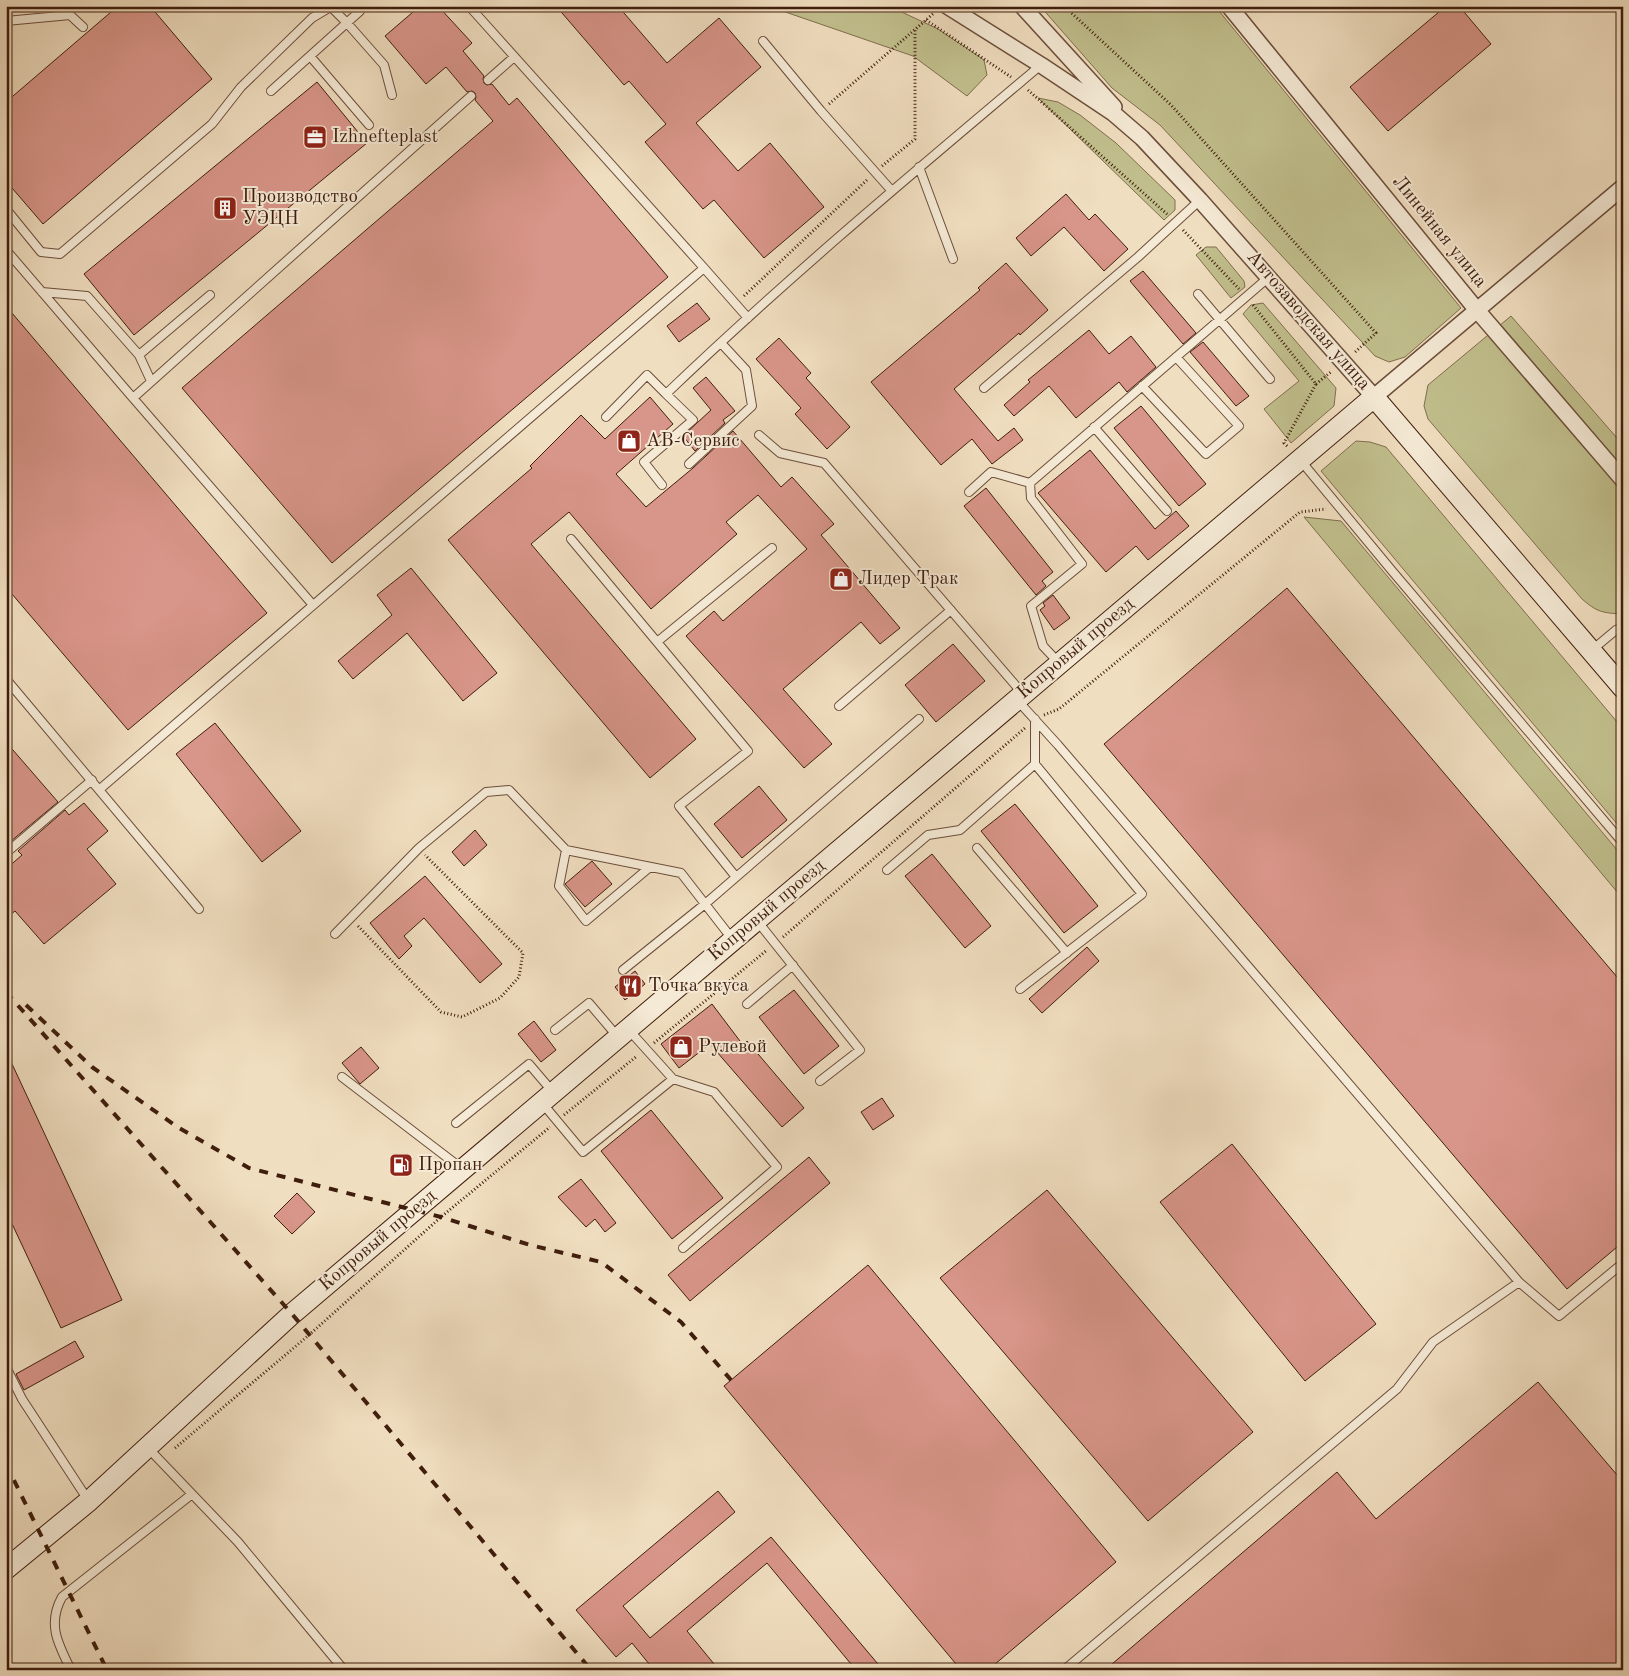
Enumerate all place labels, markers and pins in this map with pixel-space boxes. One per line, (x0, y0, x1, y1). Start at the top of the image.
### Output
office icon: Izhnefteplast (302, 124, 328, 150)
place label: Izhnefteplast (332, 128, 438, 147)
place label: Производство УЭЦН (242, 188, 358, 229)
building icon: Производство УЭЦН (212, 195, 238, 221)
shop icon: АВ-Сервис (616, 428, 642, 454)
place label: АВ-Сервис (646, 432, 740, 451)
shop icon: Лидер Трак (828, 566, 854, 592)
place label: Лидер Трак (858, 570, 959, 589)
restaurant icon: Точка вкуса (617, 973, 643, 999)
place label: Точка вкуса (648, 977, 750, 996)
shop icon: Рулевой (668, 1034, 694, 1060)
place label: Рулевой (698, 1038, 767, 1057)
fuel station icon: Пропан (388, 1152, 414, 1178)
place label: Пропан (418, 1156, 482, 1175)

